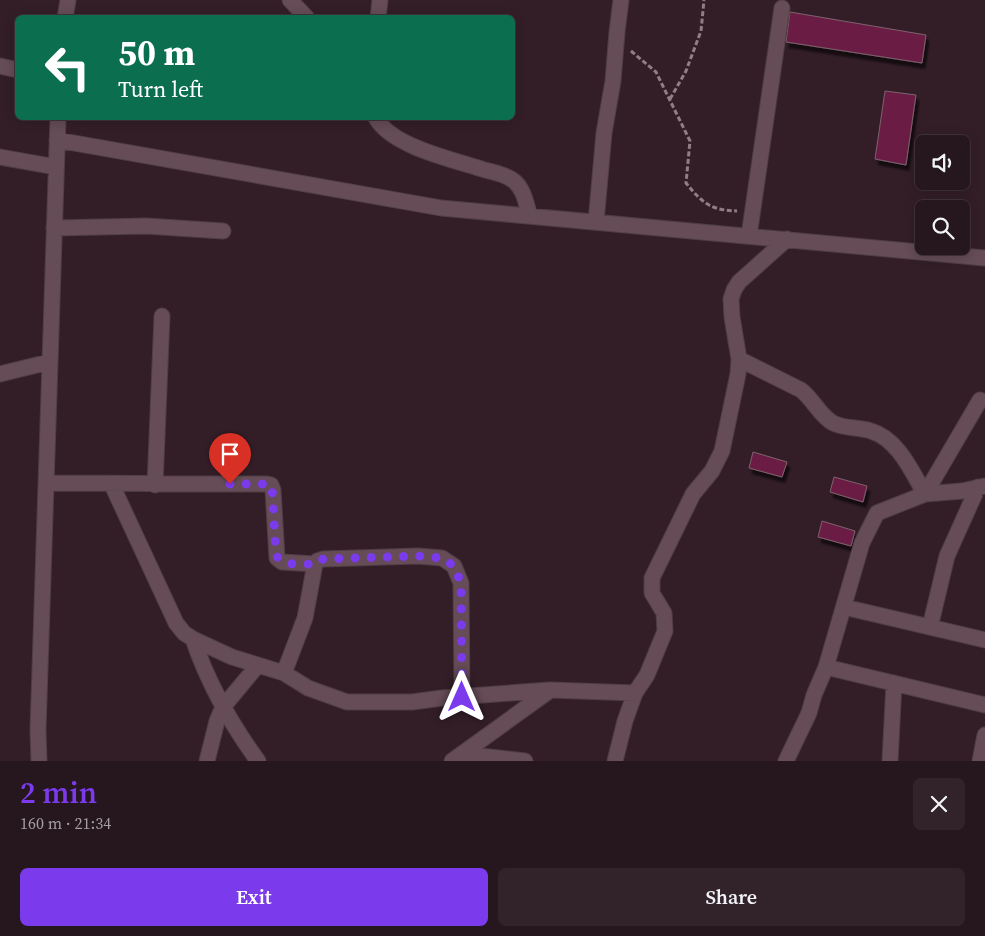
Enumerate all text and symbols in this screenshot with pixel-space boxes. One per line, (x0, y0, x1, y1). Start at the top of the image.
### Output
text: 50 m (118, 29, 195, 77)
icon: left (35, 35, 100, 100)
text: Turn left (118, 74, 203, 104)
map controls (915, 135, 970, 255)
button: sound (915, 135, 970, 190)
button: search (915, 200, 970, 255)
pin (209, 433, 251, 484)
icon: arrive (216, 440, 244, 468)
position arrow (435, 670, 487, 722)
text: 2 min (20, 772, 97, 813)
button: close (913, 778, 965, 830)
text: 160 m · 21:34 (20, 812, 111, 834)
button: Exit (20, 868, 488, 926)
button: Share (498, 868, 965, 926)

